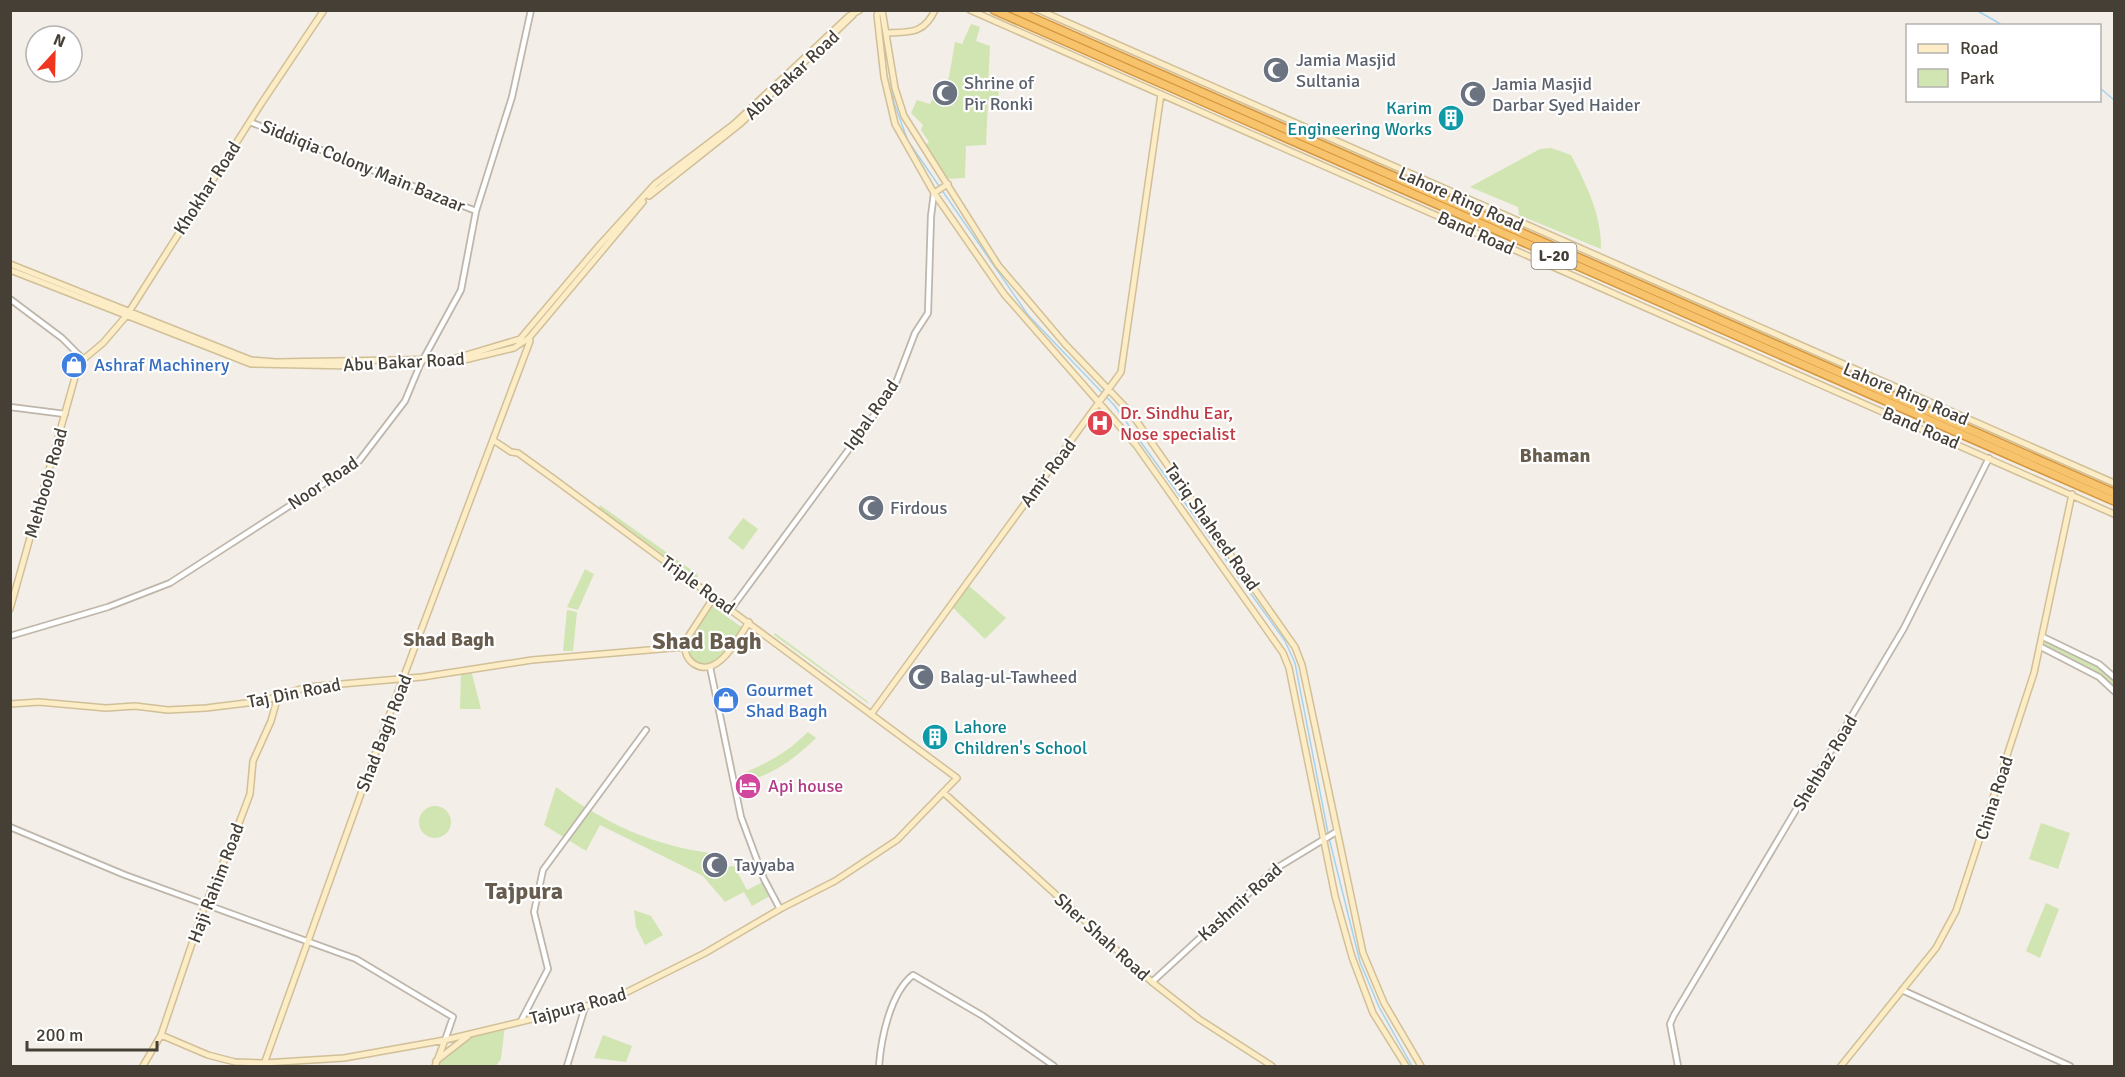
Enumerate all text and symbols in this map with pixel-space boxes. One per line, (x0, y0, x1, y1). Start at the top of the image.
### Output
north arrow (24, 24, 84, 84)
legend (1906, 24, 2101, 102)
street label: Abu Bakar Road (740, 25, 844, 125)
text: N (50, 30, 68, 52)
text: Road (1960, 37, 1999, 59)
place label: Jamia Masjid Sultania (1296, 49, 1396, 92)
mosque icon: Jamia Masjid Sultania (1261, 55, 1291, 85)
text: Park (1960, 67, 1995, 89)
place label: Shrine of Pir Ronki (964, 72, 1035, 115)
place label: Jamia Masjid Darbar Syed Haider (1492, 73, 1641, 116)
mosque icon: Shrine of Pir Ronki (930, 78, 960, 108)
mosque icon: Jamia Masjid Darbar Syed Haider (1458, 79, 1488, 109)
place label: Karim Engineering Works (1287, 97, 1432, 140)
building icon: Karim Engineering Works (1436, 103, 1466, 133)
street label: Siddiqia Colony Main Bazaar (258, 115, 469, 217)
street label: Khokhar Road (169, 137, 245, 239)
street label: Lahore Ring Road (1395, 162, 1527, 236)
street label: Band Road (1434, 206, 1518, 260)
road number: L-20 (1532, 243, 1576, 269)
street label: Abu Bakar Road (343, 348, 465, 376)
shop icon: Ashraf Machinery (59, 350, 89, 380)
place label: Ashraf Machinery (94, 354, 230, 376)
street label: Lahore Ring Road (1840, 358, 1972, 430)
street label: Iqbal Road (839, 375, 903, 455)
place label: Dr. Sindhu Ear, Nose specialist (1120, 402, 1236, 445)
street label: Band Road (1879, 402, 1963, 454)
hospital icon: Dr. Sindhu Ear, Nose specialist (1085, 408, 1115, 438)
street label: Mehboob Road (20, 425, 72, 541)
street label: Amir Road (1015, 435, 1081, 511)
district label: Bhaman (1520, 443, 1590, 468)
street label: Noor Road (284, 451, 362, 515)
street label: Tariq Shaheed Road (1160, 459, 1264, 595)
mosque icon: Firdous (856, 493, 886, 523)
place label: Firdous (890, 497, 947, 519)
street label: Triple Road (657, 551, 739, 619)
district label: Shad Bagh (652, 626, 762, 656)
district label: Shad Bagh (403, 627, 495, 652)
mosque icon: Balag-ul-Tawheed (906, 662, 936, 692)
place label: Balag-ul-Tawheed (940, 666, 1077, 688)
street label: Shad Bagh Road (351, 671, 417, 795)
street label: Taj Din Road (246, 673, 342, 713)
place label: Gourmet Shad Bagh (746, 679, 828, 722)
shop icon: Gourmet Shad Bagh (711, 685, 741, 715)
street label: Shehbaz Road (1788, 711, 1862, 815)
place label: Lahore Children's School (954, 716, 1087, 759)
building icon: Lahore Children's School (920, 722, 950, 752)
street label: China Road (1970, 753, 2018, 843)
hotel icon: Api house (733, 771, 763, 801)
place label: Api house (768, 775, 843, 797)
street label: Haji Rahim Road (183, 820, 249, 946)
mosque icon: Tayyaba (700, 850, 730, 880)
place label: Tayyaba (734, 854, 795, 876)
street label: Kashmir Road (1193, 858, 1287, 946)
district label: Tajpura (485, 876, 563, 906)
street label: Sher Shah Road (1050, 888, 1154, 986)
street label: Tajpura Road (527, 983, 629, 1029)
scale bar (27, 1014, 158, 1052)
text: 200 m (36, 1024, 83, 1046)

